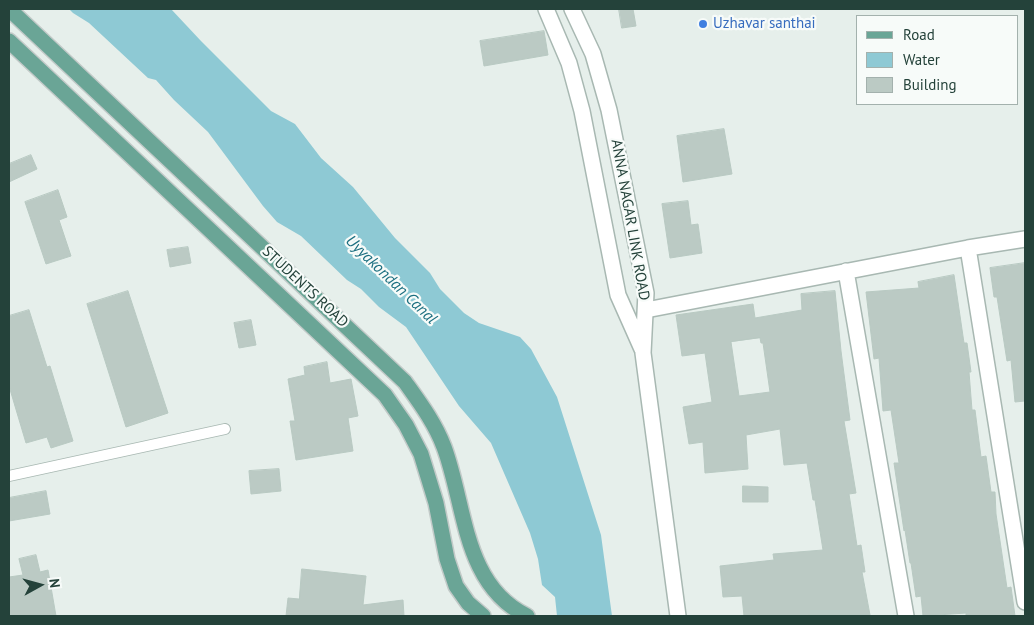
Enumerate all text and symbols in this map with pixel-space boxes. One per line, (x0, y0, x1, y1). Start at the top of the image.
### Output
place label: Uzhavar santhai (713, 15, 816, 33)
legend (856, 15, 1019, 105)
marker: Uzhavar santhai (697, 18, 709, 30)
text: Road (903, 25, 935, 44)
text: Water (903, 50, 940, 69)
text: Building (903, 75, 957, 94)
street label: ANNA NAGAR LINK ROAD (607, 138, 653, 302)
water label: Uyyakondan Canal (341, 232, 441, 328)
street label: STUDENTS ROAD (258, 243, 352, 331)
north arrow (15, 560, 65, 610)
text: N (45, 578, 64, 589)

